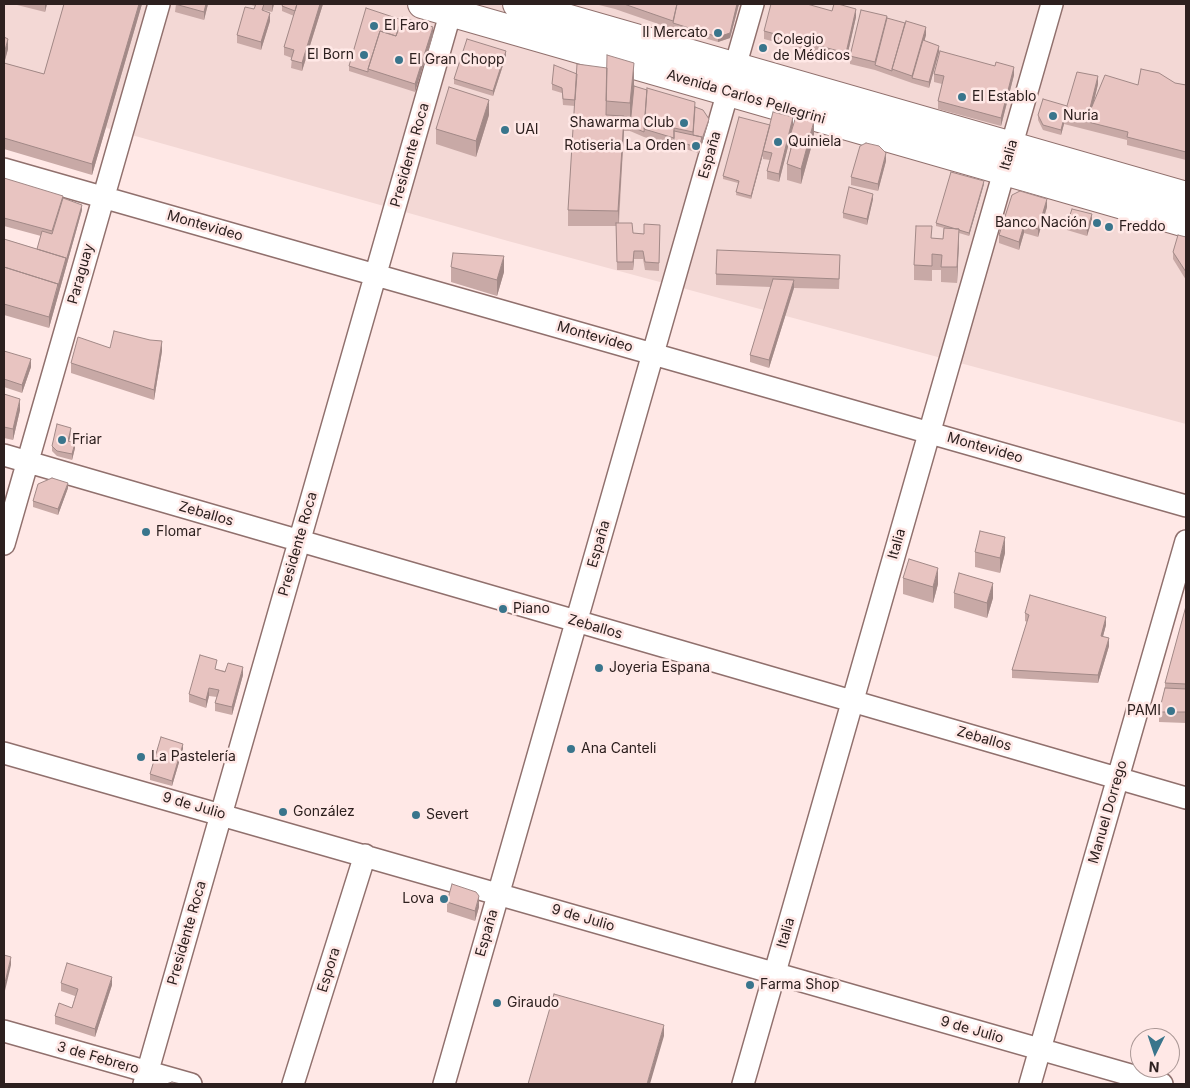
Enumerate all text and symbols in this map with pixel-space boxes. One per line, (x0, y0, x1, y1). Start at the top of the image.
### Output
place label: El Faro (384, 18, 429, 34)
marker: El Faro (368, 20, 380, 32)
place label: Il Mercato (642, 25, 708, 41)
marker: Il Mercato (712, 27, 724, 39)
place label: Colegio de Médicos (773, 32, 850, 64)
marker: Colegio de Médicos (757, 42, 769, 54)
place label: El Born (307, 47, 354, 63)
marker: El Born (358, 49, 370, 61)
place label: El Gran Chopp (409, 52, 505, 68)
marker: El Gran Chopp (393, 54, 405, 66)
street label: Avenida Carlos Pellegrini (665, 66, 827, 128)
place label: El Establo (972, 89, 1036, 105)
marker: El Establo (956, 91, 968, 103)
street label: Presidente Roca (387, 101, 433, 209)
place label: Nuria (1063, 108, 1099, 124)
marker: Nuria (1047, 110, 1059, 122)
place label: Shawarma Club (570, 115, 674, 131)
marker: Shawarma Club (678, 117, 690, 129)
place label: UAI (515, 122, 539, 138)
marker: UAI (499, 124, 511, 136)
street label: España (695, 129, 725, 181)
place label: Quiniela (788, 134, 841, 150)
marker: Quiniela (772, 136, 784, 148)
place label: Rotiseria La Orden (564, 138, 686, 154)
street label: Italia (997, 138, 1021, 172)
marker: Rotiseria La Orden (690, 140, 702, 152)
street label: Montevideo (165, 207, 245, 245)
place label: Banco Nación (995, 215, 1087, 231)
marker: Banco Nación (1091, 217, 1103, 229)
place label: Freddo (1119, 219, 1166, 235)
marker: Freddo (1103, 221, 1115, 233)
street label: Paraguay (64, 242, 98, 306)
street label: Montevideo (555, 318, 635, 356)
street label: Montevideo (945, 429, 1025, 467)
place label: Friar (72, 432, 102, 448)
marker: Friar (56, 434, 68, 446)
street label: Presidente Roca (275, 490, 321, 598)
street label: Zeballos (177, 498, 235, 530)
street label: España (584, 518, 614, 570)
place label: Flomar (156, 524, 201, 540)
marker: Flomar (140, 526, 152, 538)
street label: Italia (885, 527, 909, 561)
place label: Piano (513, 601, 550, 617)
marker: Piano (497, 603, 509, 615)
street label: Zeballos (566, 611, 624, 643)
place label: Joyeria Espana (609, 660, 710, 676)
marker: Joyeria Espana (593, 662, 605, 674)
place label: PAMI (1127, 703, 1161, 719)
marker: PAMI (1165, 705, 1177, 717)
street label: Zeballos (955, 723, 1013, 755)
place label: Ana Canteli (581, 741, 656, 757)
marker: Ana Canteli (565, 743, 577, 755)
place label: La Pastelería (151, 749, 236, 765)
marker: La Pastelería (135, 751, 147, 763)
street label: Manuel Dorrego (1085, 758, 1131, 866)
street label: 9 de Julio (161, 789, 227, 823)
place label: González (293, 804, 355, 820)
marker: González (277, 806, 289, 818)
place label: Severt (426, 807, 469, 823)
marker: Severt (410, 809, 422, 821)
street label: Presidente Roca (164, 879, 210, 987)
place label: Lova (402, 891, 434, 907)
marker: Lova (438, 893, 450, 905)
street label: 9 de Julio (550, 901, 616, 935)
street label: España (472, 907, 502, 959)
street label: Italia (774, 916, 798, 950)
street label: Espora (314, 946, 344, 994)
place label: Farma Shop (760, 977, 840, 993)
marker: Farma Shop (744, 979, 756, 991)
place label: Giraudo (507, 995, 559, 1011)
marker: Giraudo (491, 997, 503, 1009)
street label: 9 de Julio (939, 1013, 1005, 1047)
north arrow (1130, 1028, 1180, 1078)
street label: 3 de Febrero (55, 1038, 141, 1078)
text: N (1148, 1059, 1160, 1076)

